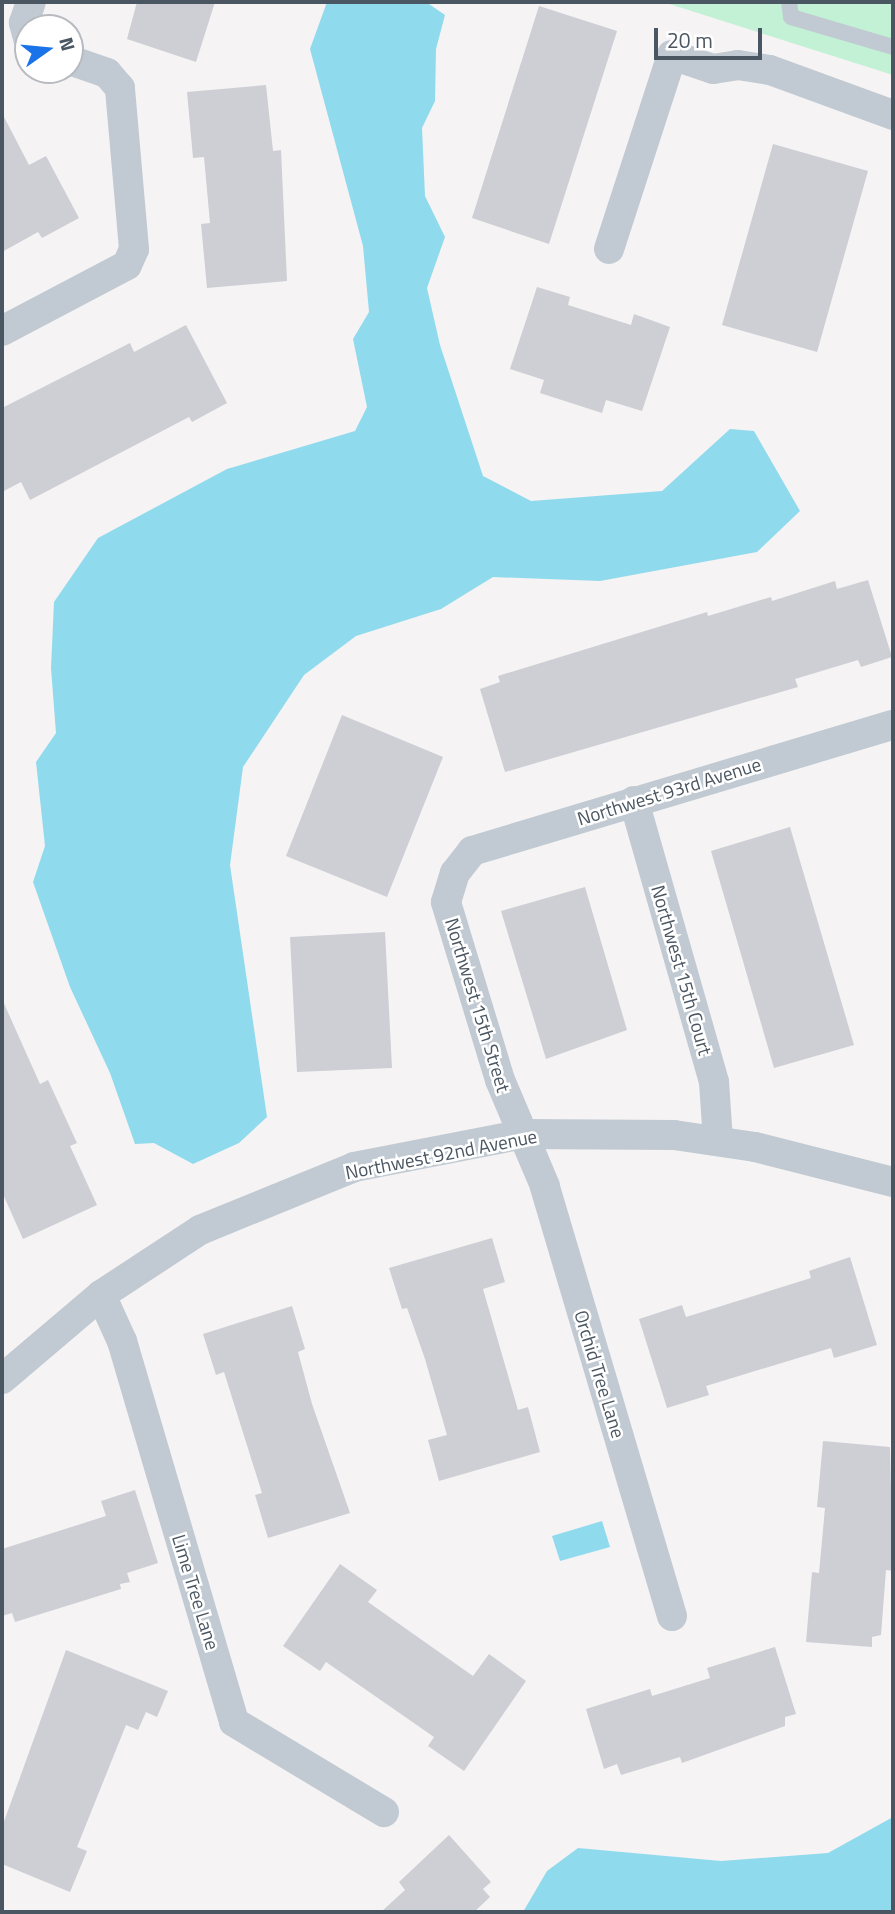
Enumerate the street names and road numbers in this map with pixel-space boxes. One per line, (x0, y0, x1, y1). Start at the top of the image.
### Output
street label: Northwest 93rd Avenue (574, 752, 764, 830)
street label: Northwest 15th Court (647, 882, 717, 1058)
street label: Northwest 15th Street (441, 915, 515, 1095)
street label: Northwest 92nd Avenue (343, 1124, 539, 1184)
street label: Orchid Tree Lane (570, 1307, 630, 1441)
street label: Lime Tree Lane (168, 1532, 224, 1652)

